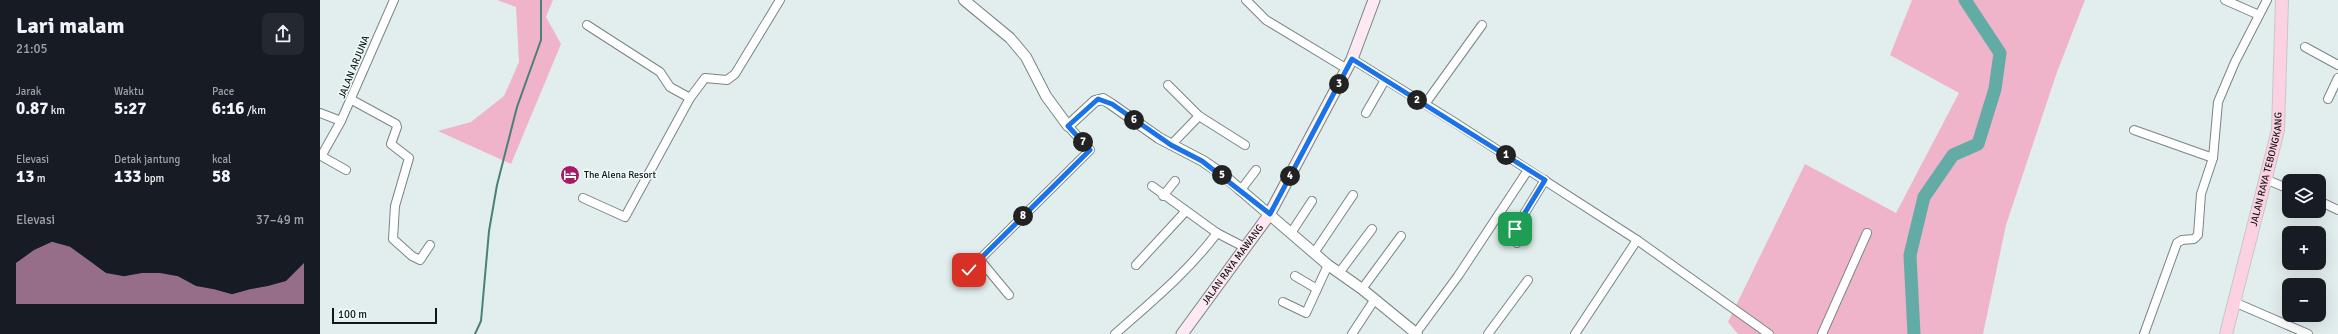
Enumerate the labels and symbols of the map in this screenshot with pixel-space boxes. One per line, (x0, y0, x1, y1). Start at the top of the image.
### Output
street label: JALAN ARJUNA (336, 34, 372, 100)
pin: 3 (1329, 74, 1349, 94)
pin: 2 (1407, 90, 1427, 110)
pin: 6 (1124, 110, 1144, 130)
street label: JALAN RAYA TEBONGKANG (2248, 112, 2285, 227)
pin: 7 (1073, 132, 1093, 152)
pin: 1 (1496, 145, 1516, 165)
hotel icon: The Alena Resort (559, 164, 581, 186)
pin: 5 (1212, 165, 1232, 185)
pin: 4 (1280, 166, 1300, 186)
place label: The Alena Resort (584, 169, 656, 181)
pin: 8 (1013, 206, 1033, 226)
pin (1498, 212, 1532, 246)
street label: JALAN RAYA MAWANG (1199, 222, 1266, 307)
pin (952, 253, 986, 287)
scale bar (332, 306, 437, 325)

